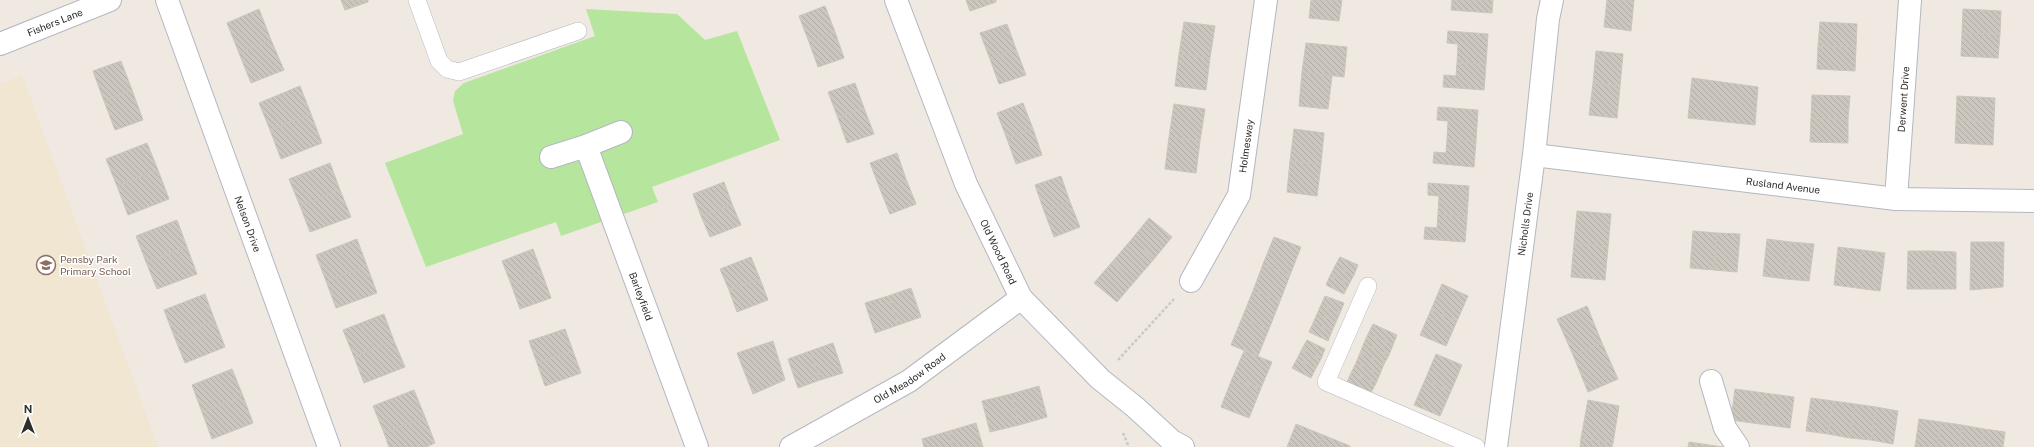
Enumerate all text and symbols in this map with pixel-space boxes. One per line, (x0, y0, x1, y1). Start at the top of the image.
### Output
street label: Fishers Lane (25, 5, 85, 39)
street label: Derwent Drive (1895, 66, 1911, 133)
street label: Holmesway (1236, 118, 1256, 174)
street label: Rusland Avenue (1745, 175, 1821, 196)
street label: Nicholls Drive (1515, 191, 1535, 256)
street label: Nelson Drive (232, 194, 264, 254)
street label: Old Wood Road (978, 217, 1019, 286)
place label: Pensby Park Primary School (60, 253, 131, 277)
school or university icon: Pensby Park Primary School (35, 254, 57, 276)
street label: Barleyfield (627, 270, 656, 322)
street label: Old Meadow Road (871, 350, 948, 406)
north arrow (8, 399, 48, 439)
text: N (24, 403, 32, 415)

